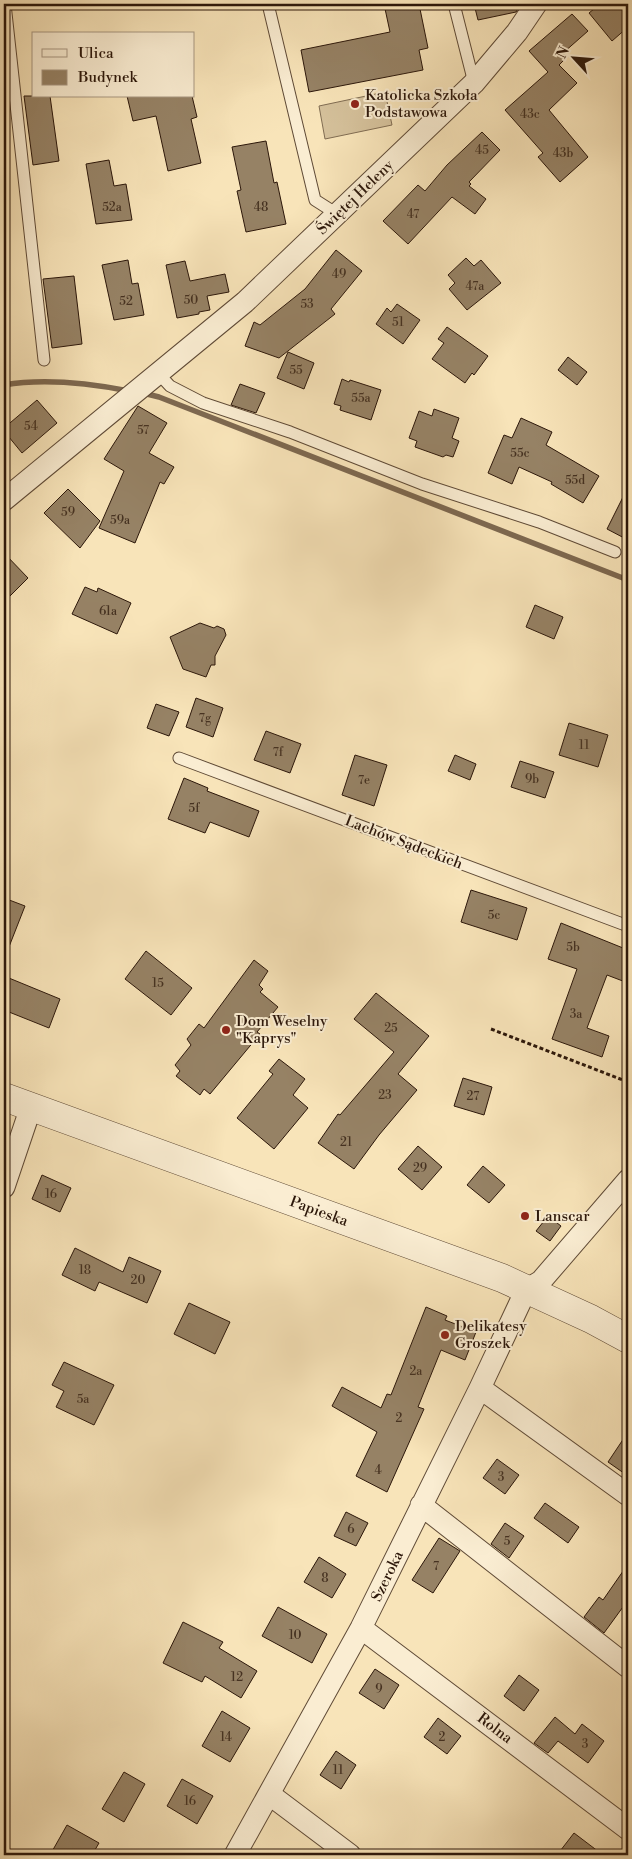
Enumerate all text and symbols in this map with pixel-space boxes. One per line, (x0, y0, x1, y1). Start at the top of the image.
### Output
legend (32, 32, 195, 98)
north arrow (550, 32, 600, 82)
text: Ulica (78, 44, 114, 63)
text: N (553, 44, 574, 62)
text: Budynek (77, 68, 139, 87)
place label: Katolicka Szkoła Podstawowa (365, 86, 478, 122)
marker: Katolicka Szkoła Podstawowa (349, 98, 361, 110)
house number: 43c (520, 107, 540, 122)
house number: 45 (475, 143, 489, 158)
house number: 43b (553, 146, 573, 161)
street label: Świętej Heleny (312, 155, 398, 239)
house number: 52a (102, 200, 123, 215)
house number: 48 (254, 200, 268, 215)
house number: 47 (407, 207, 419, 222)
house number: 49 (332, 267, 346, 282)
house number: 47a (466, 279, 485, 294)
house number: 50 (184, 293, 198, 308)
house number: 52 (119, 294, 133, 309)
house number: 53 (300, 297, 314, 312)
house number: 51 (392, 315, 405, 330)
house number: 55 (289, 363, 303, 378)
house number: 55a (351, 391, 372, 406)
house number: 54 (24, 419, 38, 434)
house number: 57 (137, 423, 149, 438)
house number: 55c (510, 446, 530, 461)
house number: 55d (565, 473, 585, 488)
house number: 59 (61, 505, 75, 520)
house number: 59a (110, 513, 131, 528)
house number: 61a (99, 604, 118, 619)
house number: 7g (199, 711, 212, 726)
house number: 11 (579, 738, 590, 753)
house number: 7f (273, 745, 284, 760)
house number: 9b (525, 772, 539, 787)
house number: 7e (358, 773, 370, 788)
house number: 5f (189, 801, 200, 816)
street label: Lachów Sądeckich (342, 811, 465, 874)
house number: 5c (488, 908, 500, 923)
house number: 5b (566, 940, 580, 955)
house number: 15 (152, 976, 164, 991)
house number: 3a (570, 1007, 583, 1022)
place label: Dom Weselny "Kaprys" (236, 1012, 328, 1048)
house number: 25 (384, 1021, 398, 1036)
marker: Dom Weselny "Kaprys" (220, 1024, 232, 1036)
house number: 23 (378, 1088, 392, 1103)
house number: 27 (467, 1089, 479, 1104)
house number: 21 (340, 1135, 353, 1150)
house number: 29 (413, 1161, 427, 1176)
house number: 16 (45, 1187, 57, 1202)
street label: Papieska (287, 1192, 351, 1231)
place label: Lanscar (535, 1207, 590, 1226)
marker: Lanscar (519, 1210, 531, 1222)
house number: 18 (79, 1263, 91, 1278)
house number: 20 (131, 1273, 145, 1288)
place label: Delikatesy Groszek (455, 1317, 527, 1353)
marker: Delikatesy Groszek (439, 1329, 451, 1341)
house number: 2a (410, 1364, 423, 1379)
house number: 5a (77, 1392, 90, 1407)
house number: 2 (396, 1411, 403, 1426)
house number: 4 (374, 1463, 382, 1478)
house number: 3 (498, 1470, 505, 1485)
house number: 6 (347, 1522, 355, 1537)
house number: 5 (504, 1534, 511, 1549)
street label: Szeroka (367, 1547, 408, 1605)
house number: 7 (433, 1559, 439, 1574)
house number: 8 (321, 1571, 329, 1586)
house number: 10 (289, 1628, 301, 1643)
house number: 12 (231, 1670, 243, 1685)
house number: 9 (375, 1682, 383, 1697)
street label: Rolna (473, 1709, 517, 1748)
house number: 14 (220, 1730, 232, 1745)
house number: 2 (439, 1730, 446, 1745)
house number: 3 (582, 1737, 589, 1752)
house number: 11 (333, 1763, 344, 1778)
house number: 16 (184, 1794, 196, 1809)

